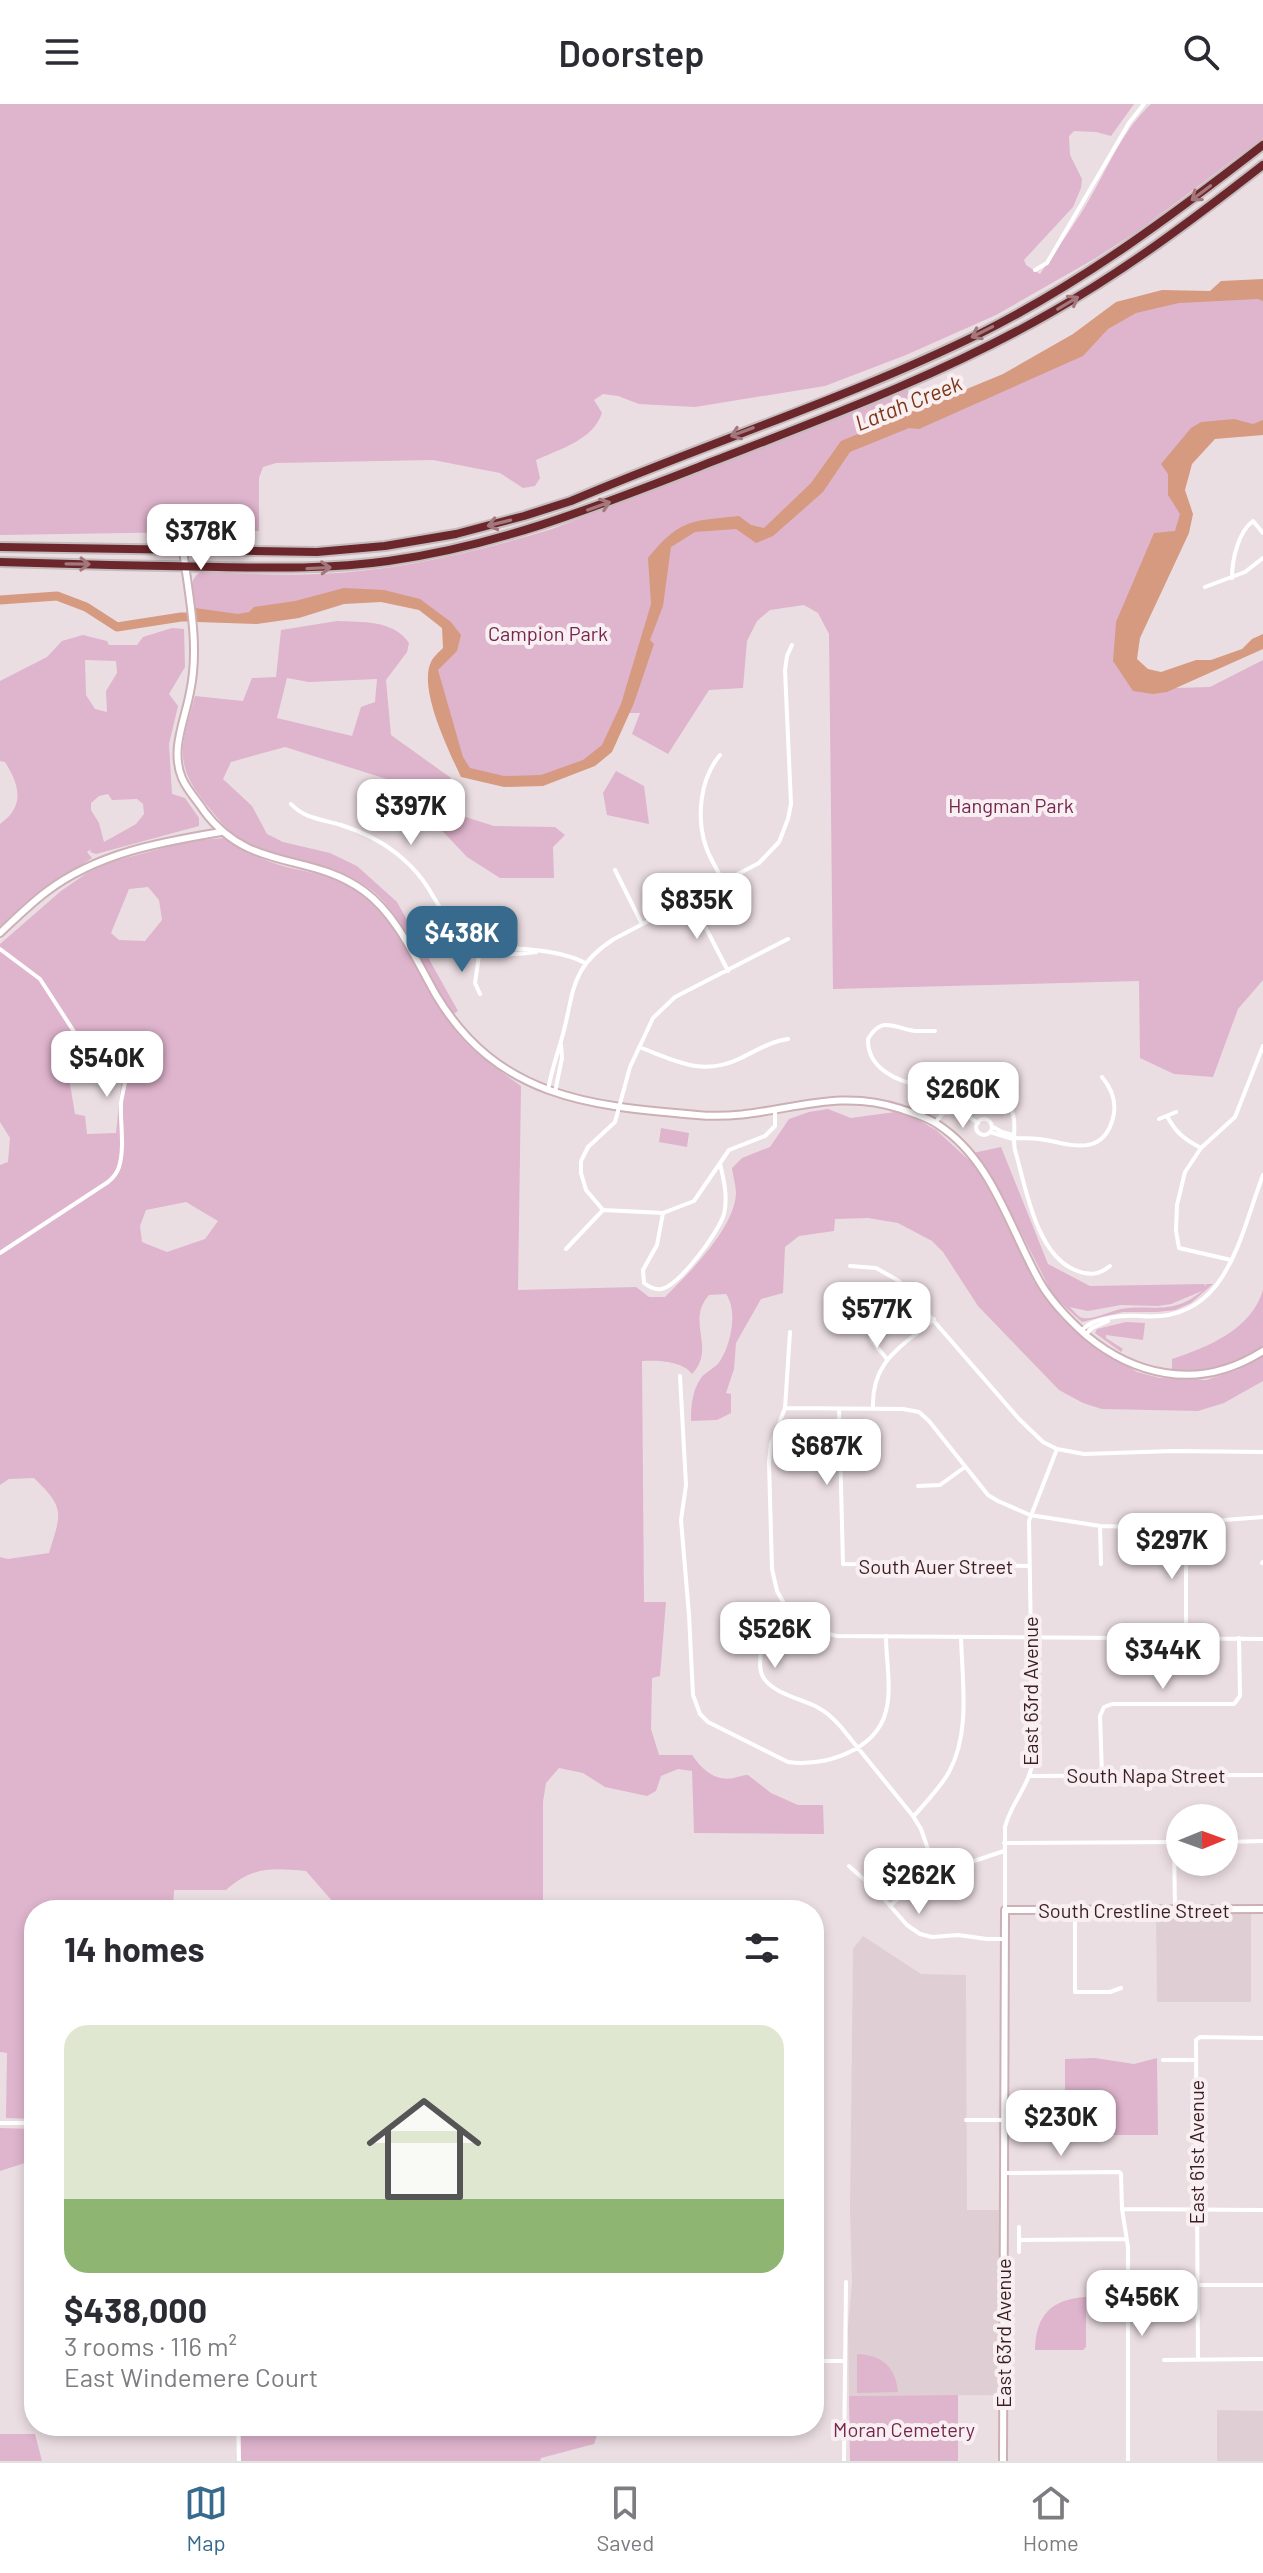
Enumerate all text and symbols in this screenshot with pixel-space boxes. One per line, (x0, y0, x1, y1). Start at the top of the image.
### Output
icon: menu (40, 30, 84, 74)
icon: search (1179, 30, 1223, 74)
text: Doorstep (558, 31, 705, 74)
one-way arrow (1191, 184, 1212, 201)
one-way arrow (1056, 295, 1079, 311)
one-way arrow (971, 325, 995, 340)
water label: Latah Creek (851, 369, 965, 435)
one-way arrow (730, 425, 755, 440)
one-way arrow (586, 498, 611, 512)
pin: $378K (145, 504, 257, 572)
text: $378K (165, 514, 237, 545)
one-way arrow (486, 516, 512, 531)
one-way arrow (64, 556, 91, 572)
one-way arrow (305, 560, 332, 575)
park label: Campion Park (488, 621, 608, 645)
pin: $397K (355, 779, 467, 847)
text: $397K (375, 789, 447, 820)
park label: Hangman Park (948, 793, 1074, 817)
pin: $835K (641, 873, 753, 941)
text: $835K (660, 883, 734, 914)
pin: $438K (406, 906, 518, 974)
text: $438K (425, 916, 499, 947)
pin: $540K (51, 1031, 163, 1099)
text: $540K (69, 1041, 145, 1072)
pin: $260K (907, 1062, 1019, 1130)
text: $260K (926, 1072, 1000, 1103)
pin: $577K (821, 1282, 933, 1350)
text: $577K (842, 1292, 912, 1323)
pin: $687K (771, 1419, 883, 1487)
text: $687K (791, 1429, 863, 1460)
pin: $297K (1116, 1513, 1228, 1581)
text: $297K (1136, 1523, 1208, 1554)
street label: South Auer Street (859, 1554, 1013, 1578)
pin: $526K (719, 1602, 831, 1670)
text: $526K (738, 1612, 812, 1643)
street label: East 63rd Avenue (1018, 1616, 1042, 1766)
pin: $344K (1107, 1623, 1219, 1691)
text: $344K (1125, 1633, 1201, 1664)
street label: South Napa Street (1067, 1763, 1225, 1787)
north arrow (1166, 1804, 1238, 1876)
map controls (1166, 1804, 1238, 1876)
pin: $262K (863, 1848, 975, 1916)
text: $262K (882, 1858, 956, 1889)
street label: South Crestline Street (1038, 1898, 1230, 1922)
icon: filters (740, 1926, 784, 1970)
text: 14 homes (64, 1928, 205, 1969)
icon: home (352, 2077, 496, 2221)
street label: East 61st Avenue (1184, 2080, 1208, 2224)
pin: $230K (1005, 2090, 1117, 2158)
text: $230K (1024, 2100, 1098, 2131)
street label: East 63rd Avenue (991, 2258, 1015, 2408)
pin: $456K (1086, 2270, 1198, 2338)
text: $456K (1105, 2280, 1179, 2311)
text: $438,000 (64, 2289, 207, 2330)
text: 3 rooms · 116 m² (64, 2330, 237, 2361)
text: East Windemere Court (64, 2361, 318, 2392)
park label: Moran Cemetery (833, 2417, 975, 2441)
tab: Map (184, 2481, 228, 2555)
tab: Saved (597, 2481, 654, 2555)
tab: Home (1023, 2481, 1079, 2555)

